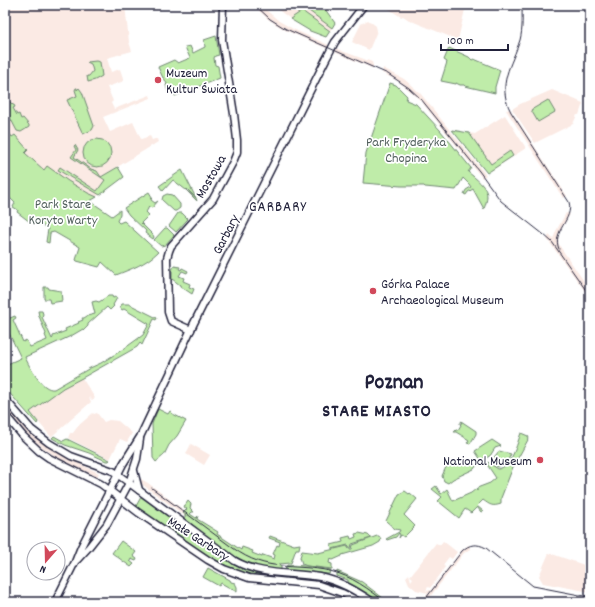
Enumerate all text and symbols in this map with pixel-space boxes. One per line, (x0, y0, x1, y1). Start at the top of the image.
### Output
scale bar (441, 26, 508, 52)
text: 100 m (447, 33, 474, 50)
place label: Muzeum Kultur Świata (166, 64, 237, 100)
marker: Muzeum Kultur Świata (153, 75, 163, 85)
park label: Park Fryderyka Chopina (366, 133, 446, 169)
street label: Mostowa (191, 151, 232, 202)
park label: Park Stare Koryto Warty (29, 195, 98, 231)
district label: GARBARY (249, 197, 307, 219)
street label: Garbary (208, 211, 245, 258)
place label: Górka Palace Archaeological Museum (381, 275, 504, 311)
marker: Górka Palace Archaeological Museum (368, 286, 378, 296)
district label: Poznan (365, 368, 423, 399)
district label: STARE MIASTO (322, 400, 432, 425)
place label: National Museum (443, 452, 532, 472)
marker: National Museum (535, 455, 545, 465)
street label: Małe Garbary (163, 512, 233, 567)
north arrow (26, 541, 66, 581)
text: N (37, 560, 49, 577)

